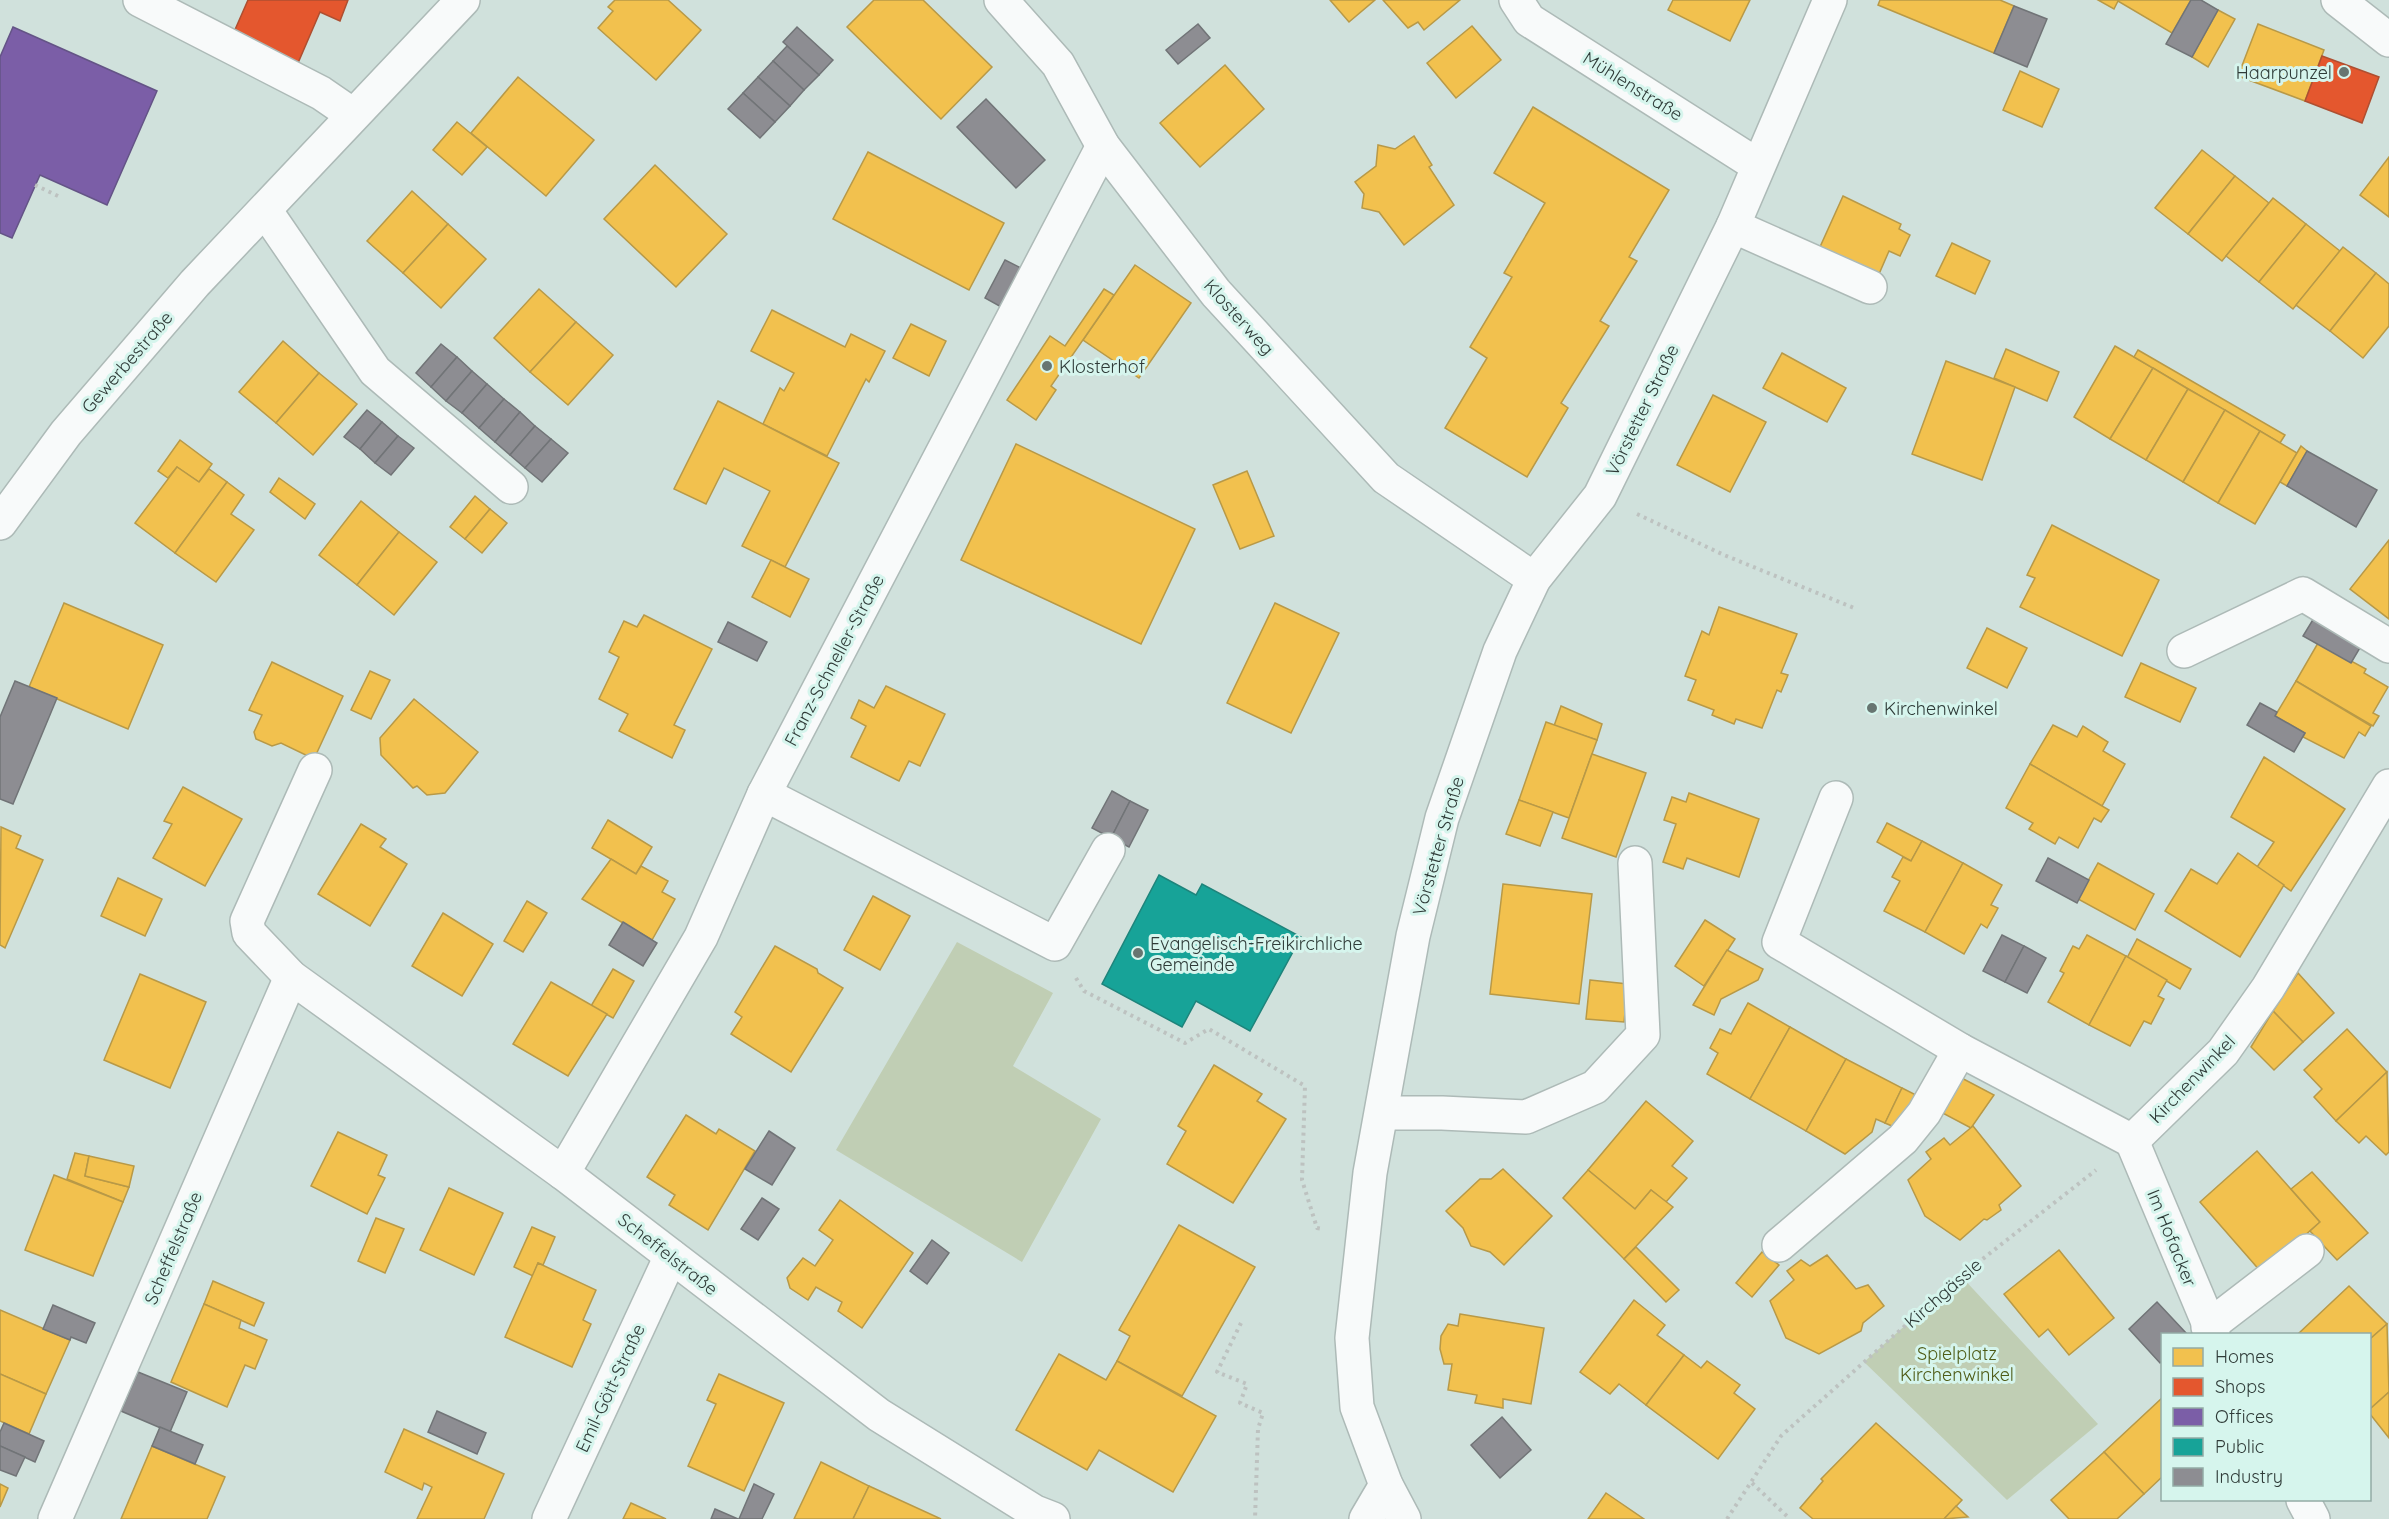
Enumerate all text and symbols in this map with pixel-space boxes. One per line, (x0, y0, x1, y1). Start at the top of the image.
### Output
street label: Mühlenstraße (1579, 46, 1687, 126)
place label: Haarpunzel (2236, 61, 2332, 84)
marker: Haarpunzel (2337, 65, 2351, 79)
street label: Klosterweg (1199, 274, 1279, 360)
street label: Gewerbestraße (76, 306, 178, 418)
street label: Vörstetter Straße (1600, 340, 1684, 480)
place label: Klosterhof (1059, 355, 1146, 378)
marker: Klosterhof (1040, 359, 1054, 373)
street label: Franz-Schneller-Straße (779, 570, 889, 750)
place label: Kirchenwinkel (1884, 697, 1998, 720)
marker: Kirchenwinkel (1865, 701, 1879, 715)
street label: Vörstetter Straße (1407, 774, 1469, 918)
place label: Evangelisch-Freikirchliche Gemeinde (1150, 932, 1363, 976)
marker: Evangelisch-Freikirchliche Gemeinde (1131, 946, 1145, 960)
street label: Kirchenwinkel (2144, 1030, 2240, 1128)
street label: Im Hofacker (2142, 1186, 2202, 1290)
street label: Scheffelstraße (139, 1188, 207, 1308)
street label: Scheffelstraße (613, 1208, 723, 1300)
street label: Kirchgässle (1900, 1253, 1986, 1333)
street label: Emil-Gött-Straße (570, 1320, 650, 1456)
legend (2161, 1333, 2371, 1501)
park label: Spielplatz Kirchenwinkel (1900, 1342, 2014, 1386)
text: Homes (2215, 1345, 2274, 1368)
text: Shops (2215, 1375, 2266, 1398)
text: Offices (2215, 1405, 2274, 1428)
text: Public (2215, 1435, 2264, 1458)
text: Industry (2215, 1465, 2283, 1488)

